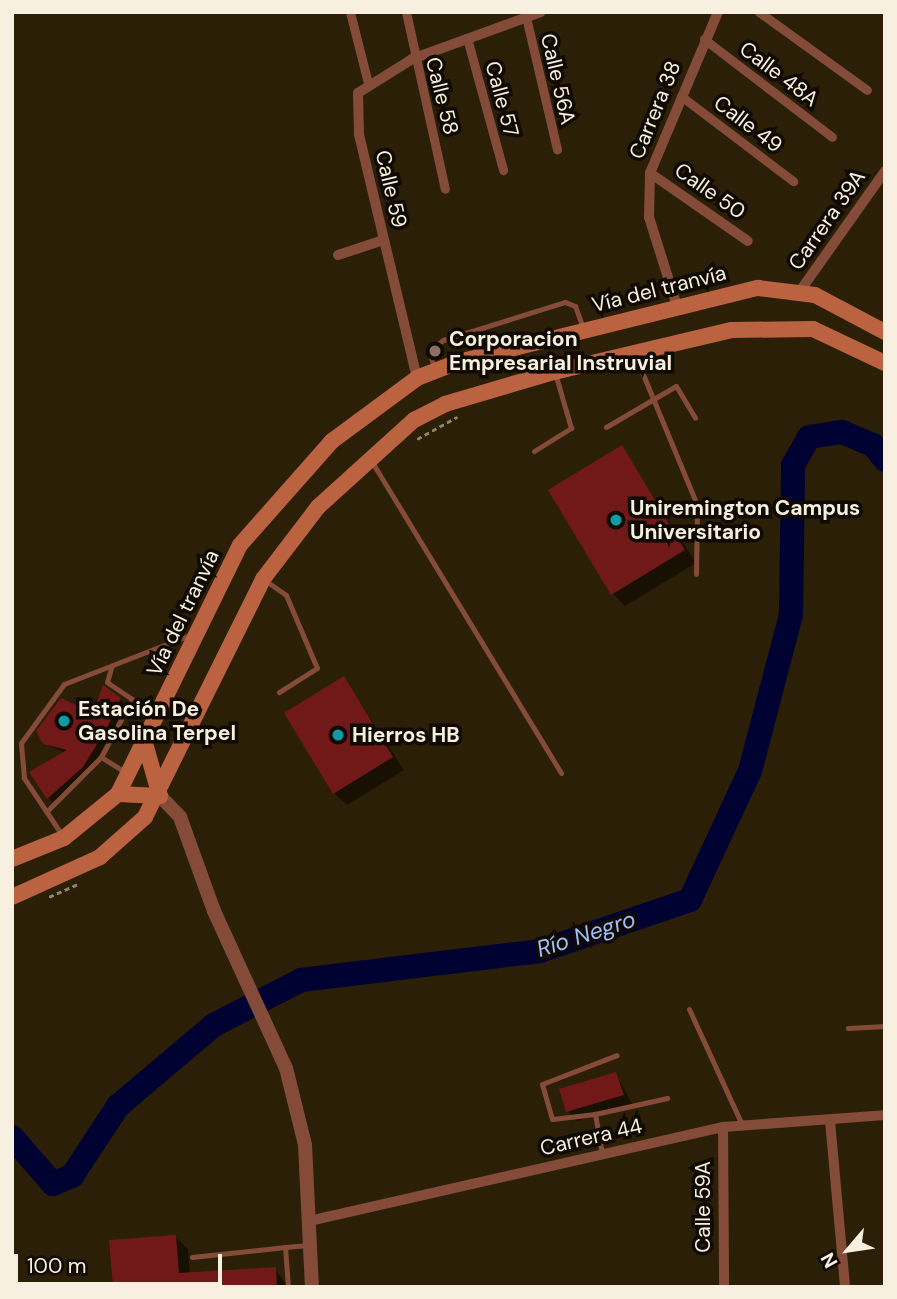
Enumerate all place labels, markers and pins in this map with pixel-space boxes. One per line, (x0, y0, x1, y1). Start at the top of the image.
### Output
place label: Corporacion Empresarial Instruvial (449, 326, 672, 376)
marker: Corporacion Empresarial Instruvial (427, 343, 443, 359)
place label: Uniremington Campus Universitario (630, 495, 860, 545)
marker: Uniremington Campus Universitario (608, 512, 624, 528)
place label: Estación De Gasolina Terpel (78, 696, 236, 746)
marker: Estación De Gasolina Terpel (56, 713, 72, 729)
place label: Hierros HB (352, 722, 460, 748)
marker: Hierros HB (330, 727, 346, 743)

